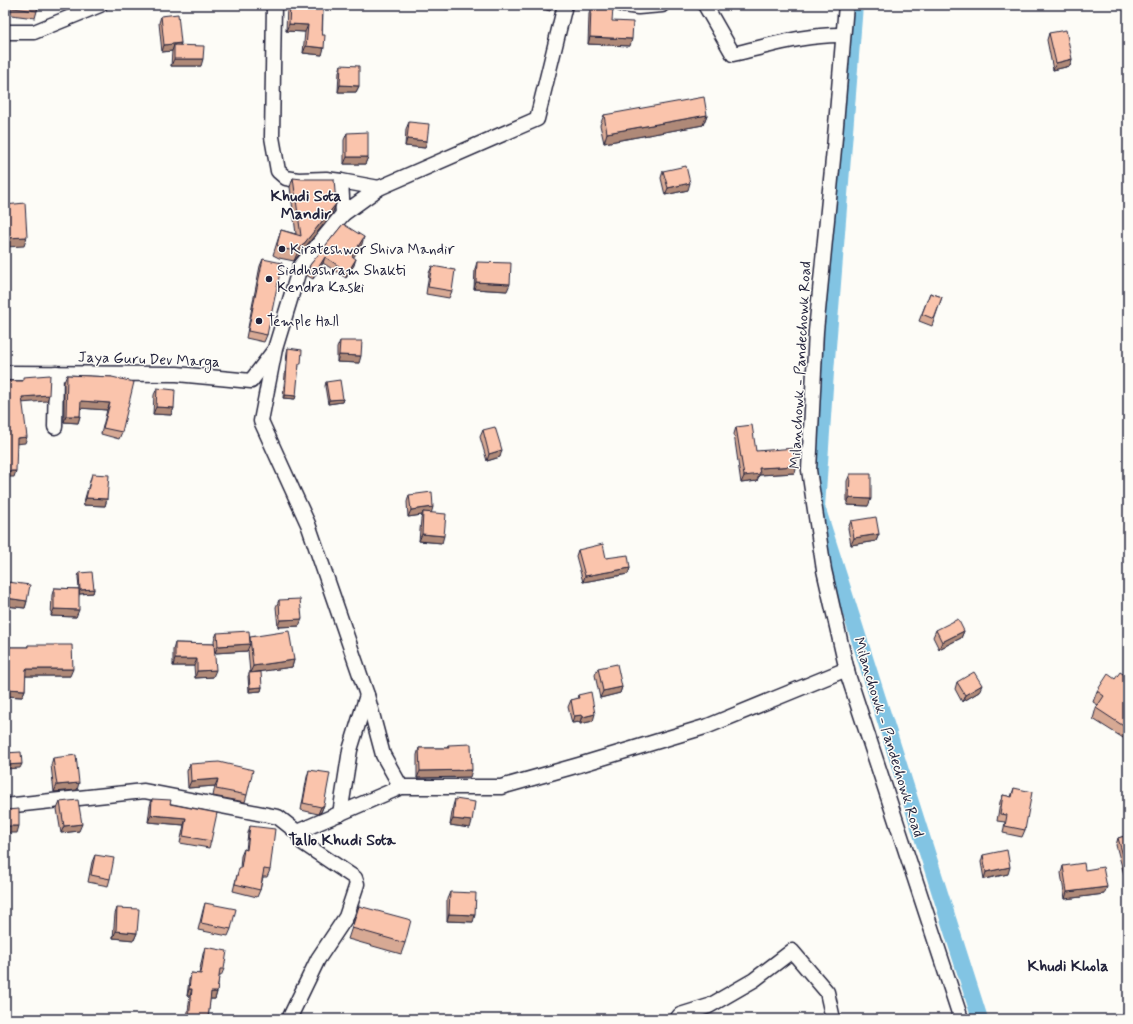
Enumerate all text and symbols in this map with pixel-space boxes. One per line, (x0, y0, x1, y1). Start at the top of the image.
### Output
district label: Khudi Sota Mandir (270, 186, 342, 225)
place label: Kirateshwor Shiva Mandir (290, 240, 454, 260)
marker: Kirateshwor Shiva Mandir (277, 244, 287, 254)
street label: Milanchowk - Pandechowk Road (786, 260, 816, 470)
place label: Siddhashram Shakti Kendra Kaski (277, 261, 406, 298)
marker: Siddhashram Shakti Kendra Kaski (264, 274, 274, 284)
place label: Temple Hall (267, 312, 339, 332)
marker: Temple Hall (254, 316, 264, 326)
street label: Jaya Guru Dev Marga (78, 348, 221, 373)
street label: Milanchowk - Pandechowk Road (848, 635, 928, 840)
district label: Tallo Khudi Sota (288, 830, 396, 851)
district label: Khudi Khola (1028, 956, 1108, 977)

